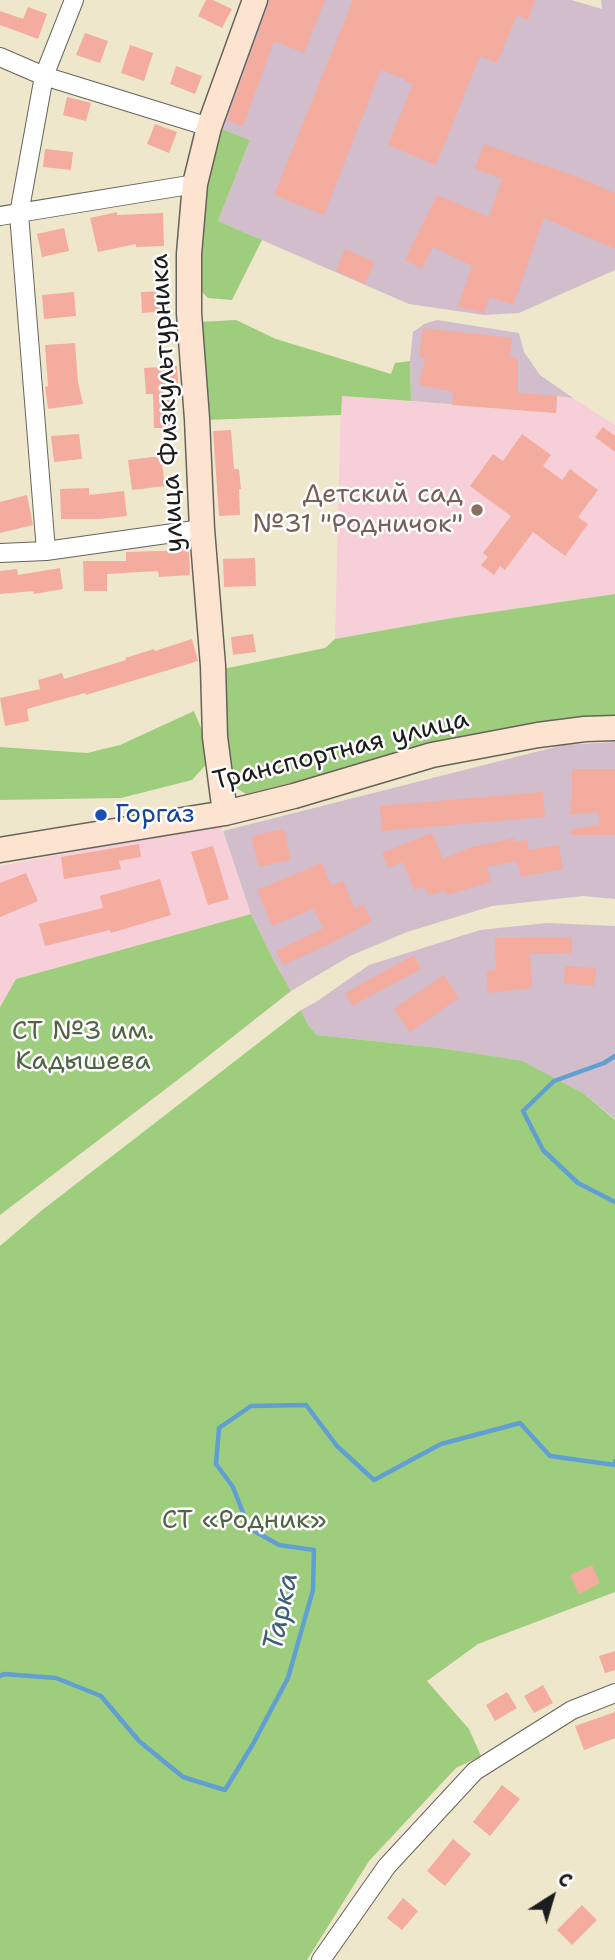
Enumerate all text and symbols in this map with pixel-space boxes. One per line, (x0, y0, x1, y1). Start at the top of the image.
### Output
street label: улица Физкультурника (145, 253, 191, 553)
place label: Детский сад №31 "Родничок" (252, 479, 463, 540)
marker: Детский сад №31 "Родничок" (469, 502, 485, 518)
street label: Транспортная улица (210, 704, 472, 798)
place label: Горгаз (115, 799, 195, 831)
marker: Горгаз (93, 807, 109, 823)
park label: СТ №3 им. Кадышева (12, 1016, 154, 1078)
park label: СТ «Родник» (162, 1505, 326, 1537)
water label: Тарка (257, 1570, 307, 1654)
north arrow (517, 1862, 587, 1932)
text: С (553, 1866, 577, 1893)

